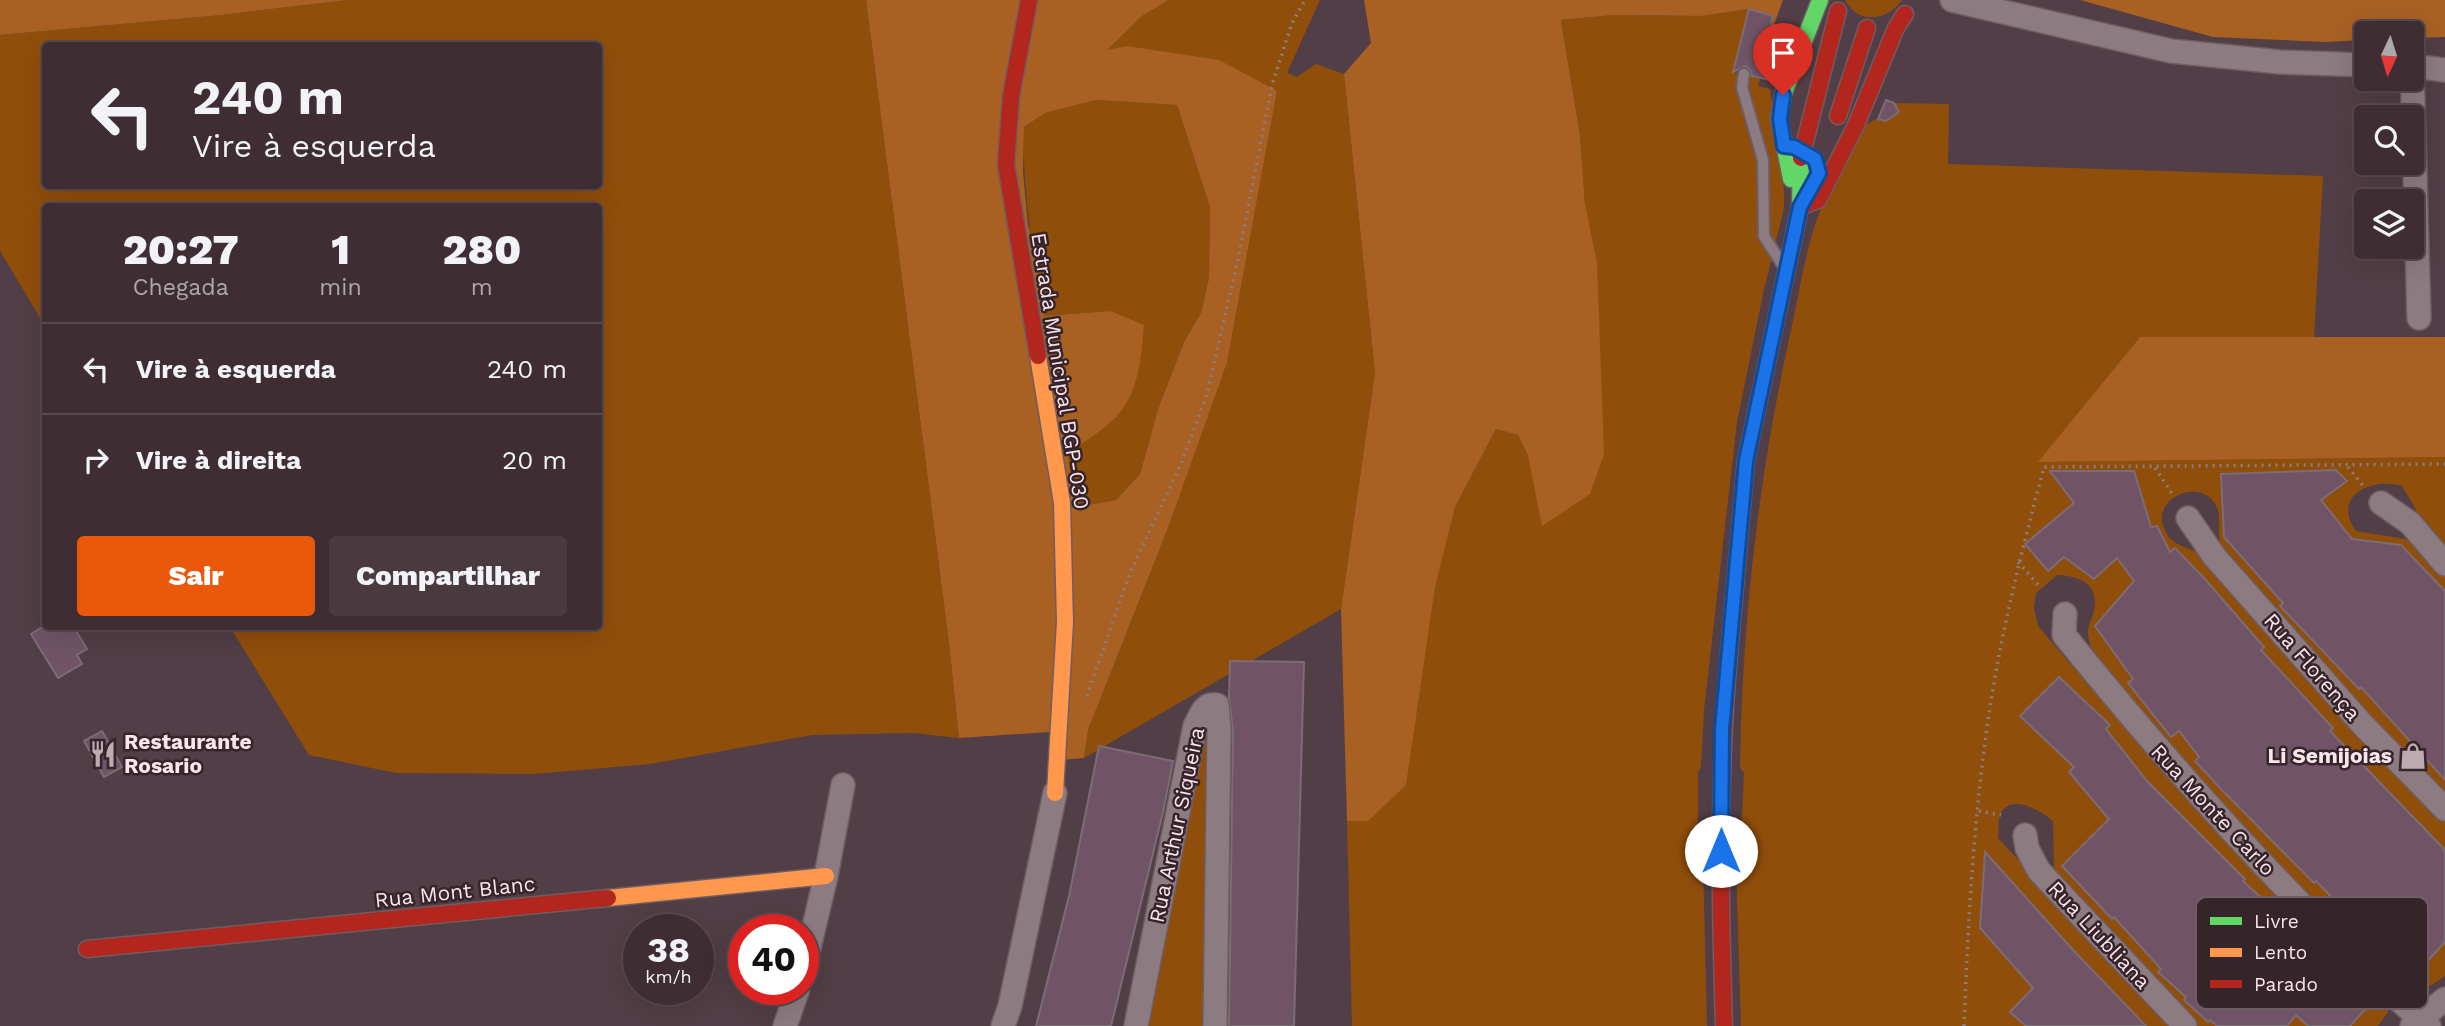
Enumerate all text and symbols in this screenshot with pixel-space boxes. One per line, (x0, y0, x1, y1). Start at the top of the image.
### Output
north arrow (2354, 21, 2424, 91)
map controls (2354, 21, 2424, 259)
pin (1753, 23, 1813, 95)
icon: arrive (1764, 34, 1802, 72)
text: 240 m (192, 68, 344, 126)
icon: left (77, 70, 168, 161)
button: search (2354, 105, 2424, 175)
text: Vire à esquerda (192, 127, 436, 165)
button: layers (2354, 189, 2424, 259)
text: 20:27 (123, 225, 239, 274)
text: 1 (331, 225, 350, 274)
text: 280 (442, 225, 521, 274)
street label: Estrada Municipal BGP-030 (1026, 231, 1095, 511)
text: Chegada (133, 274, 229, 301)
text: min (319, 274, 362, 301)
text: m (471, 274, 493, 301)
icon: left (77, 350, 115, 388)
text: Vire à esquerda (136, 354, 336, 384)
text: 240 m (487, 354, 567, 384)
icon: right (77, 441, 115, 479)
text: Vire à direita (136, 445, 301, 475)
text: 20 m (502, 445, 567, 475)
button: Sair (77, 536, 315, 616)
button: Compartilhar (329, 536, 567, 616)
street label: Rua Florença (2259, 608, 2366, 726)
street label: Rua Arthur Siqueira (1144, 725, 1209, 925)
place label: Restaurante Rosario (124, 729, 252, 778)
restaurant icon: Restaurante Rosario (88, 739, 118, 769)
street label: Rua Monte Carlo (2146, 739, 2281, 881)
shop icon: Li Semijoias (2398, 741, 2428, 771)
place label: Li Semijoias (2268, 743, 2392, 768)
position arrow (1684, 814, 1758, 888)
street label: Rua Mont Blanc (373, 871, 536, 912)
street label: Rua Liubliana (2043, 876, 2156, 994)
legend (2196, 897, 2428, 1009)
text: Livre (2254, 910, 2299, 933)
speed limit sign: 40 (728, 914, 819, 1005)
text: 38 (647, 929, 690, 971)
text: Lento (2254, 941, 2307, 964)
text: km/h (645, 966, 692, 987)
text: Parado (2254, 973, 2318, 996)

